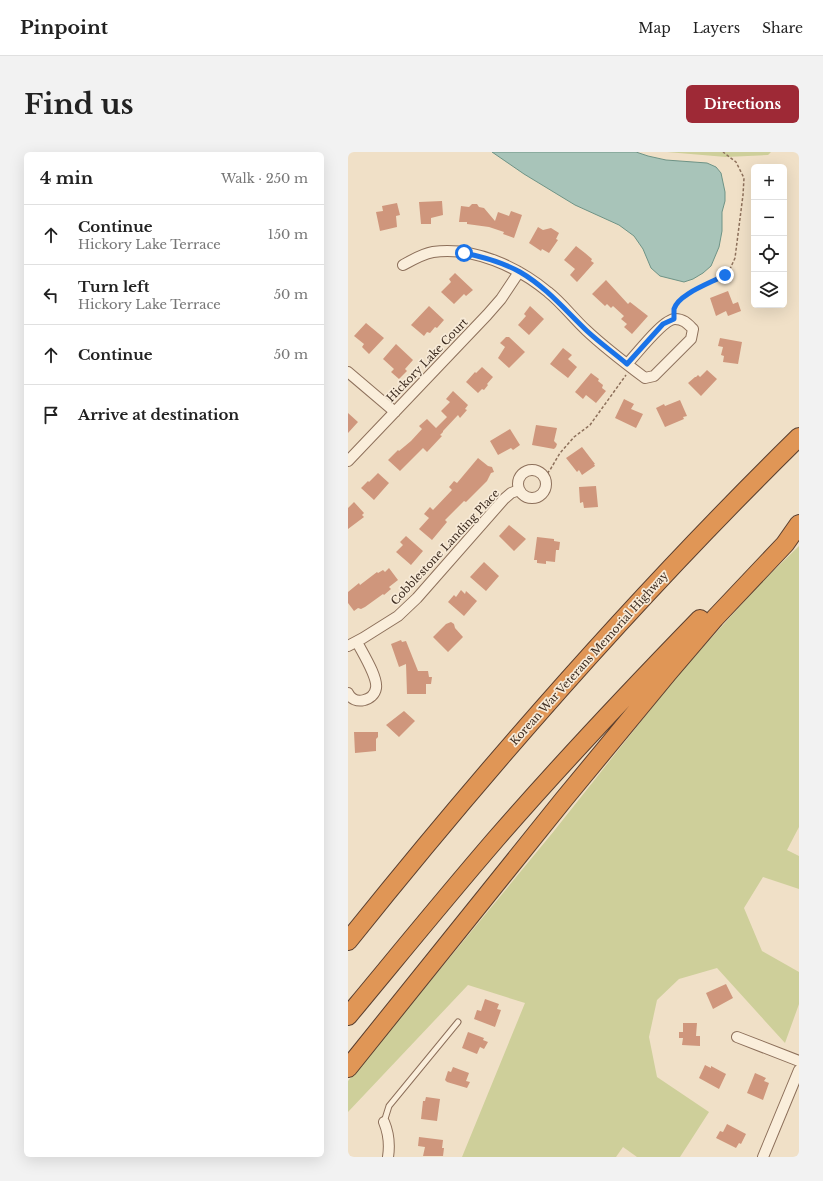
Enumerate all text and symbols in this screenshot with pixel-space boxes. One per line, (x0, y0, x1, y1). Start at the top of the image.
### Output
text: Pinpoint (20, 16, 108, 39)
text: Map (638, 19, 671, 37)
text: Layers (693, 19, 740, 37)
text: Share (762, 19, 803, 37)
button: Directions (686, 85, 799, 123)
text: Find us (24, 87, 134, 122)
map controls (751, 164, 787, 308)
button: + (751, 164, 787, 200)
text: 4 min (40, 168, 93, 189)
text: Walk · 250 m (221, 170, 308, 187)
button: − (751, 200, 787, 236)
text: Continue (78, 217, 153, 236)
icon: ahead (40, 224, 62, 246)
text: 150 m (268, 226, 308, 243)
text: Hickory Lake Terrace (78, 236, 221, 253)
button: locate (751, 236, 787, 272)
route start (455, 244, 473, 262)
route end (716, 266, 734, 284)
button: layers (751, 272, 787, 308)
text: Turn left (78, 277, 149, 296)
icon: left (40, 284, 62, 306)
text: 50 m (274, 286, 308, 303)
text: Hickory Lake Terrace (78, 296, 221, 313)
street label: Hickory Lake Court (383, 315, 471, 405)
icon: ahead (40, 344, 62, 366)
text: Continue (78, 345, 153, 364)
text: 50 m (274, 346, 308, 363)
icon: arrive (40, 404, 62, 426)
text: Arrive at destination (78, 405, 239, 424)
street label: Cobblestone Landing Place (388, 486, 502, 608)
street label: Korean War Veterans Memorial Highway (507, 568, 671, 748)

